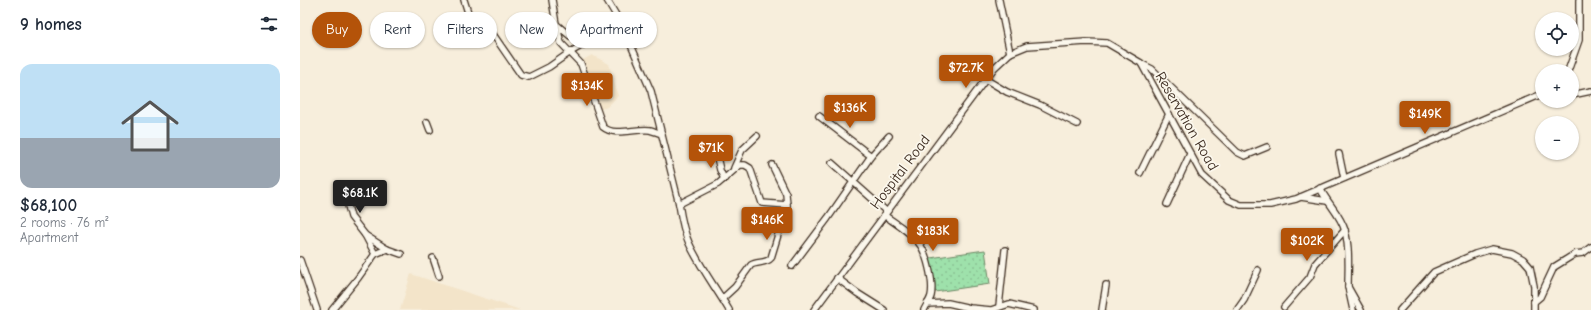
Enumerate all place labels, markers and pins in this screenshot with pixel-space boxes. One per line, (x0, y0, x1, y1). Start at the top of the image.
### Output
pin: $72.7K (933, 55, 999, 89)
pin: $134K (559, 73, 615, 107)
pin: $136K (822, 95, 878, 129)
pin: $149K (1397, 101, 1453, 135)
pin: $71K (687, 135, 735, 169)
pin: $68.1K (327, 180, 393, 214)
pin: $146K (739, 207, 795, 241)
pin: $183K (905, 218, 961, 252)
pin: $102K (1279, 228, 1335, 262)

